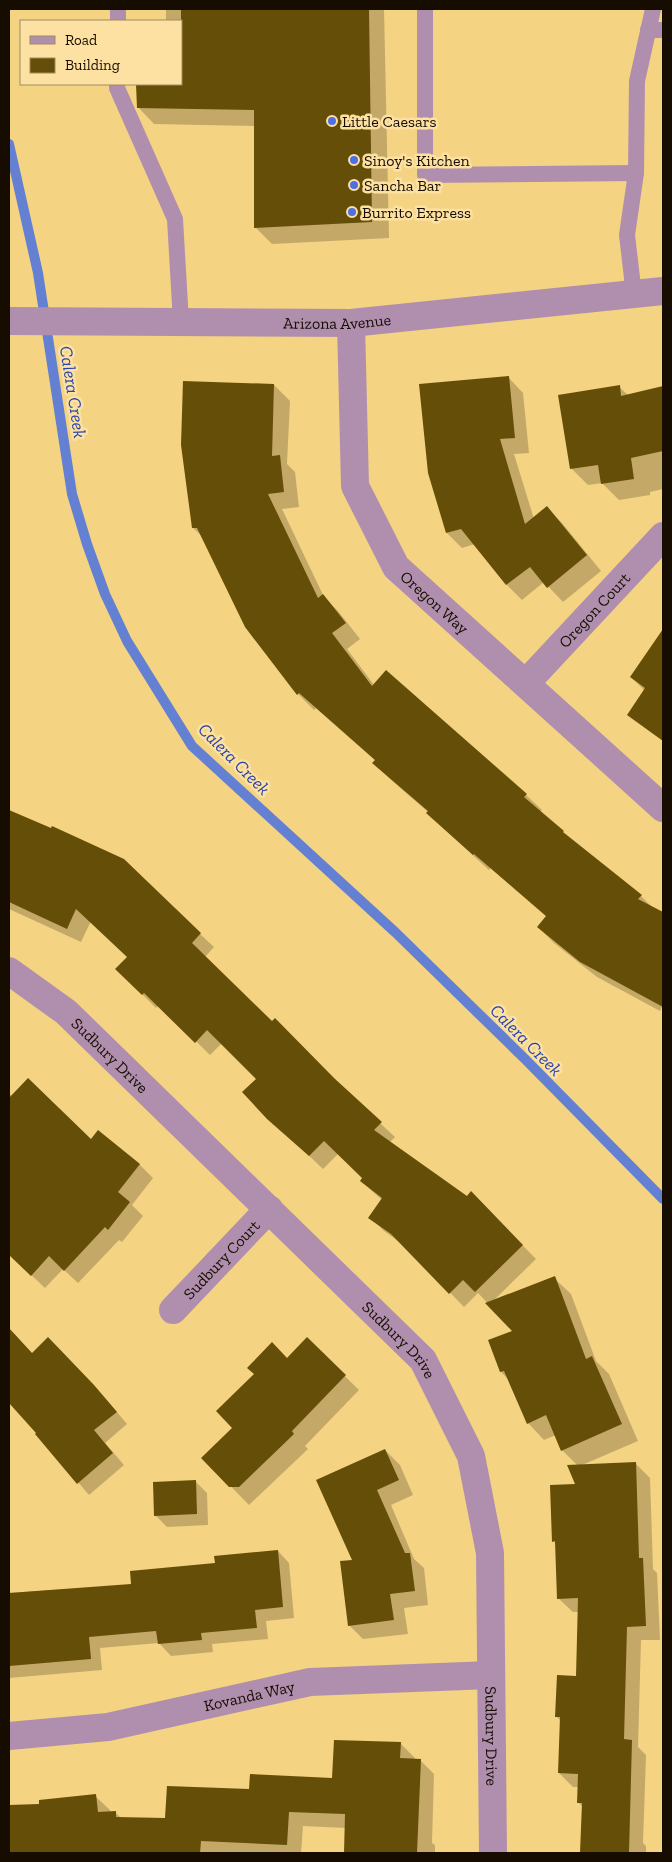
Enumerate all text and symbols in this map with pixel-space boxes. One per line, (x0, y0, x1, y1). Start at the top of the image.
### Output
legend (20, 20, 182, 85)
text: Road (65, 31, 98, 49)
text: Building (65, 56, 120, 74)
place label: Little Caesars (342, 112, 437, 131)
marker: Little Caesars (326, 115, 338, 127)
place label: Sinoy's Kitchen (364, 151, 471, 170)
marker: Sinoy's Kitchen (348, 154, 360, 166)
place label: Sancha Bar (364, 176, 442, 195)
marker: Sancha Bar (348, 179, 360, 191)
place label: Burrito Express (362, 203, 471, 222)
marker: Burrito Express (346, 206, 358, 218)
street label: Arizona Avenue (283, 310, 392, 333)
water label: Calera Creek (55, 344, 91, 440)
street label: Oregon Way (396, 567, 473, 638)
street label: Oregon Court (555, 569, 634, 652)
water label: Calera Creek (193, 718, 275, 800)
water label: Calera Creek (485, 999, 567, 1081)
street label: Sudbury Drive (68, 1014, 152, 1097)
street label: Sudbury Court (179, 1216, 264, 1303)
street label: Sudbury Drive (358, 1297, 440, 1382)
street label: Kovanda Way (202, 1677, 297, 1715)
street label: Sudbury Drive (481, 1686, 501, 1786)

